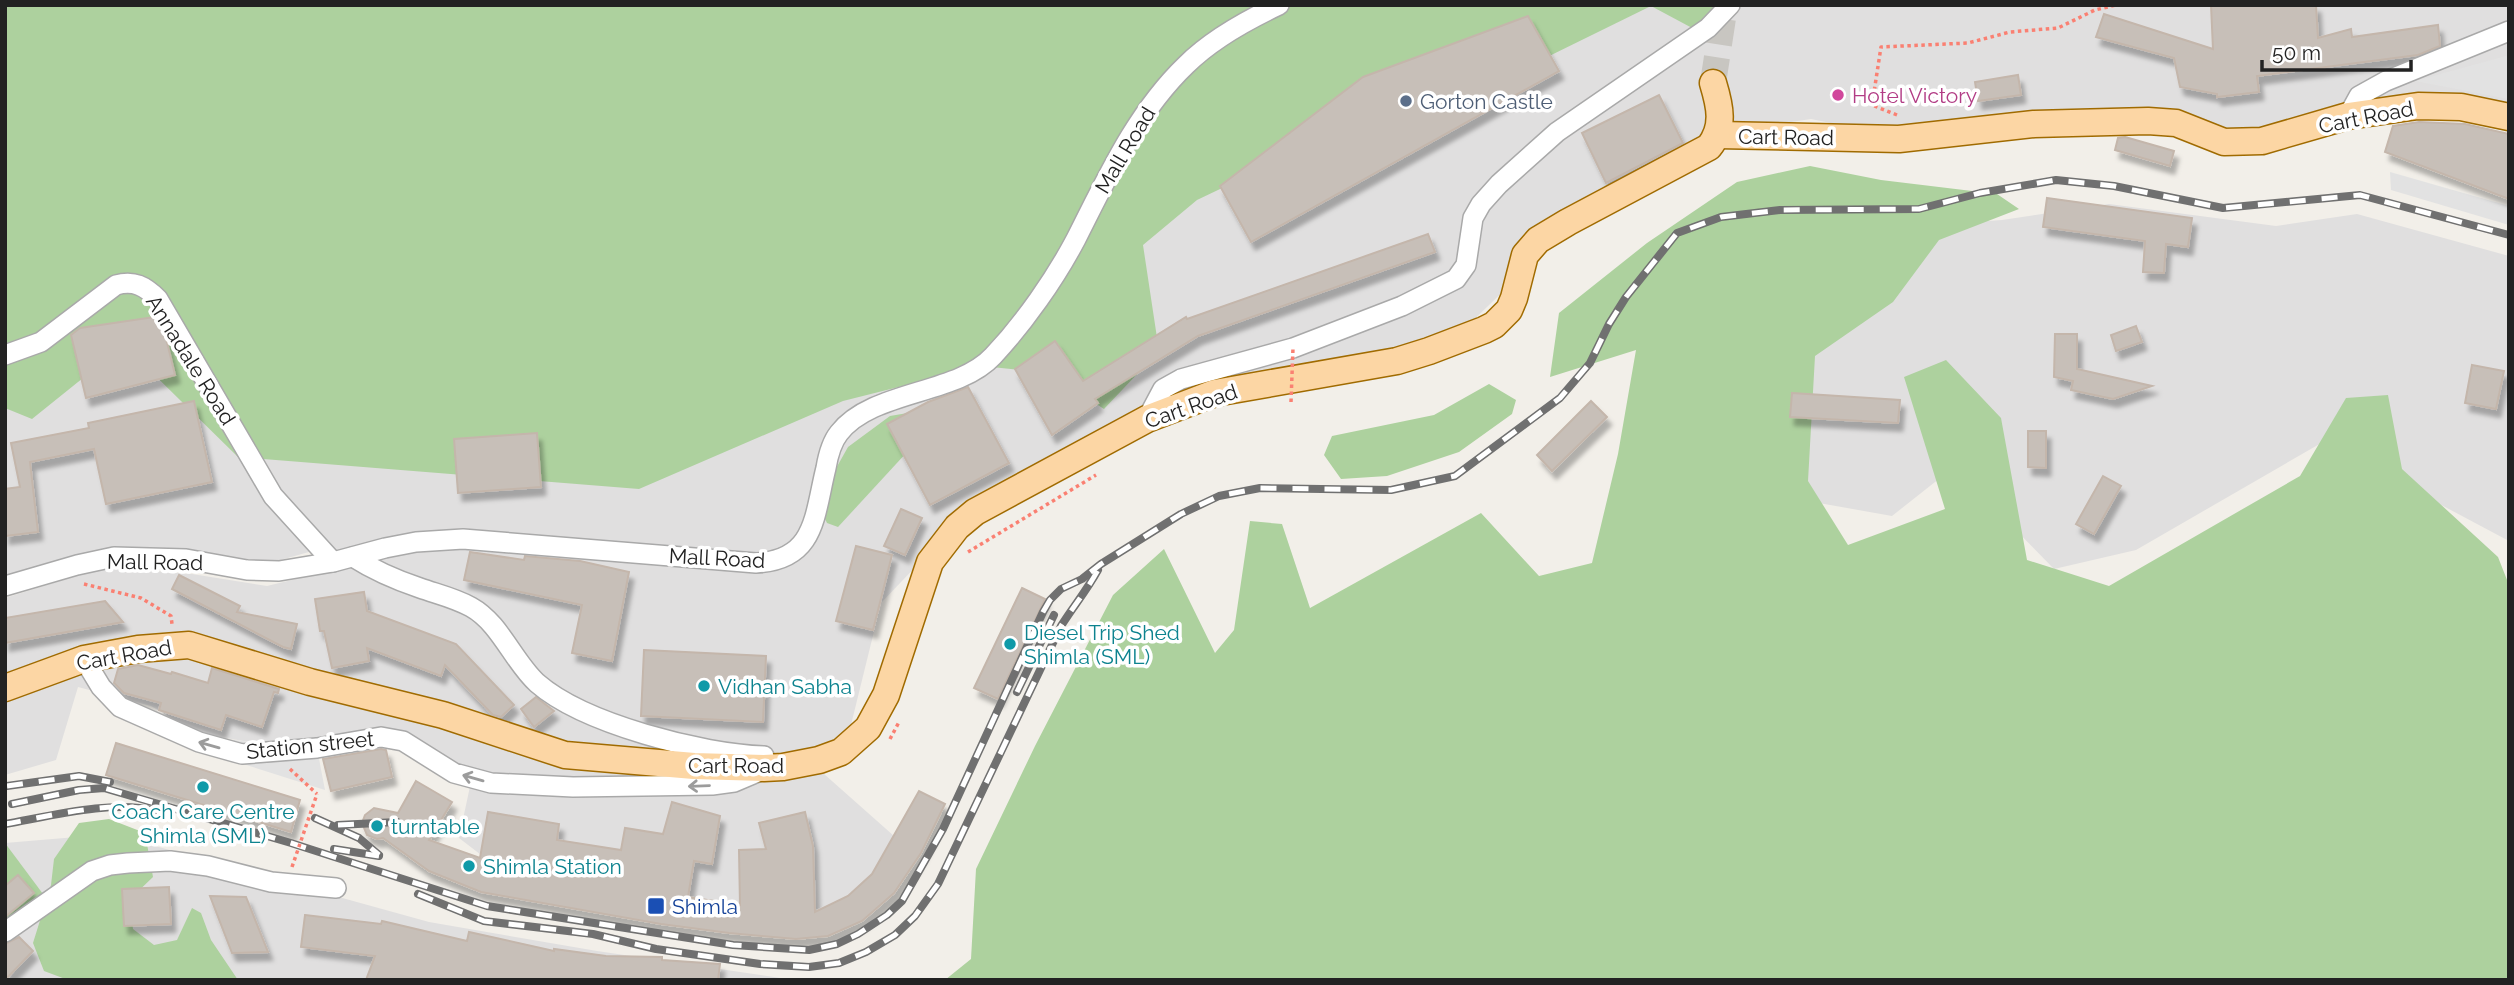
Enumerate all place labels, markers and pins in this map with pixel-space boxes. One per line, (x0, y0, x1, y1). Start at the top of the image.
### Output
place label: Hotel Victory (1852, 83, 1977, 108)
marker: Hotel Victory (1830, 87, 1846, 103)
place label: Gorton Castle (1420, 89, 1553, 114)
marker: Gorton Castle (1398, 93, 1414, 109)
place label: Diesel Trip Shed Shimla (SML) (1024, 620, 1180, 669)
marker: Diesel Trip Shed Shimla (SML) (1002, 636, 1018, 652)
place label: Vidhan Sabha (718, 674, 852, 699)
marker: Vidhan Sabha (696, 678, 712, 694)
marker: Coach Care Centre Shimla (SML) (195, 779, 211, 795)
place label: Coach Care Centre Shimla (SML) (111, 799, 295, 848)
place label: turntable (391, 814, 480, 839)
marker: turntable (369, 818, 385, 834)
place label: Shimla Station (483, 854, 622, 879)
marker: Shimla Station (461, 858, 477, 874)
place label: Shimla (672, 894, 738, 919)
marker: Shimla (646, 896, 666, 916)

